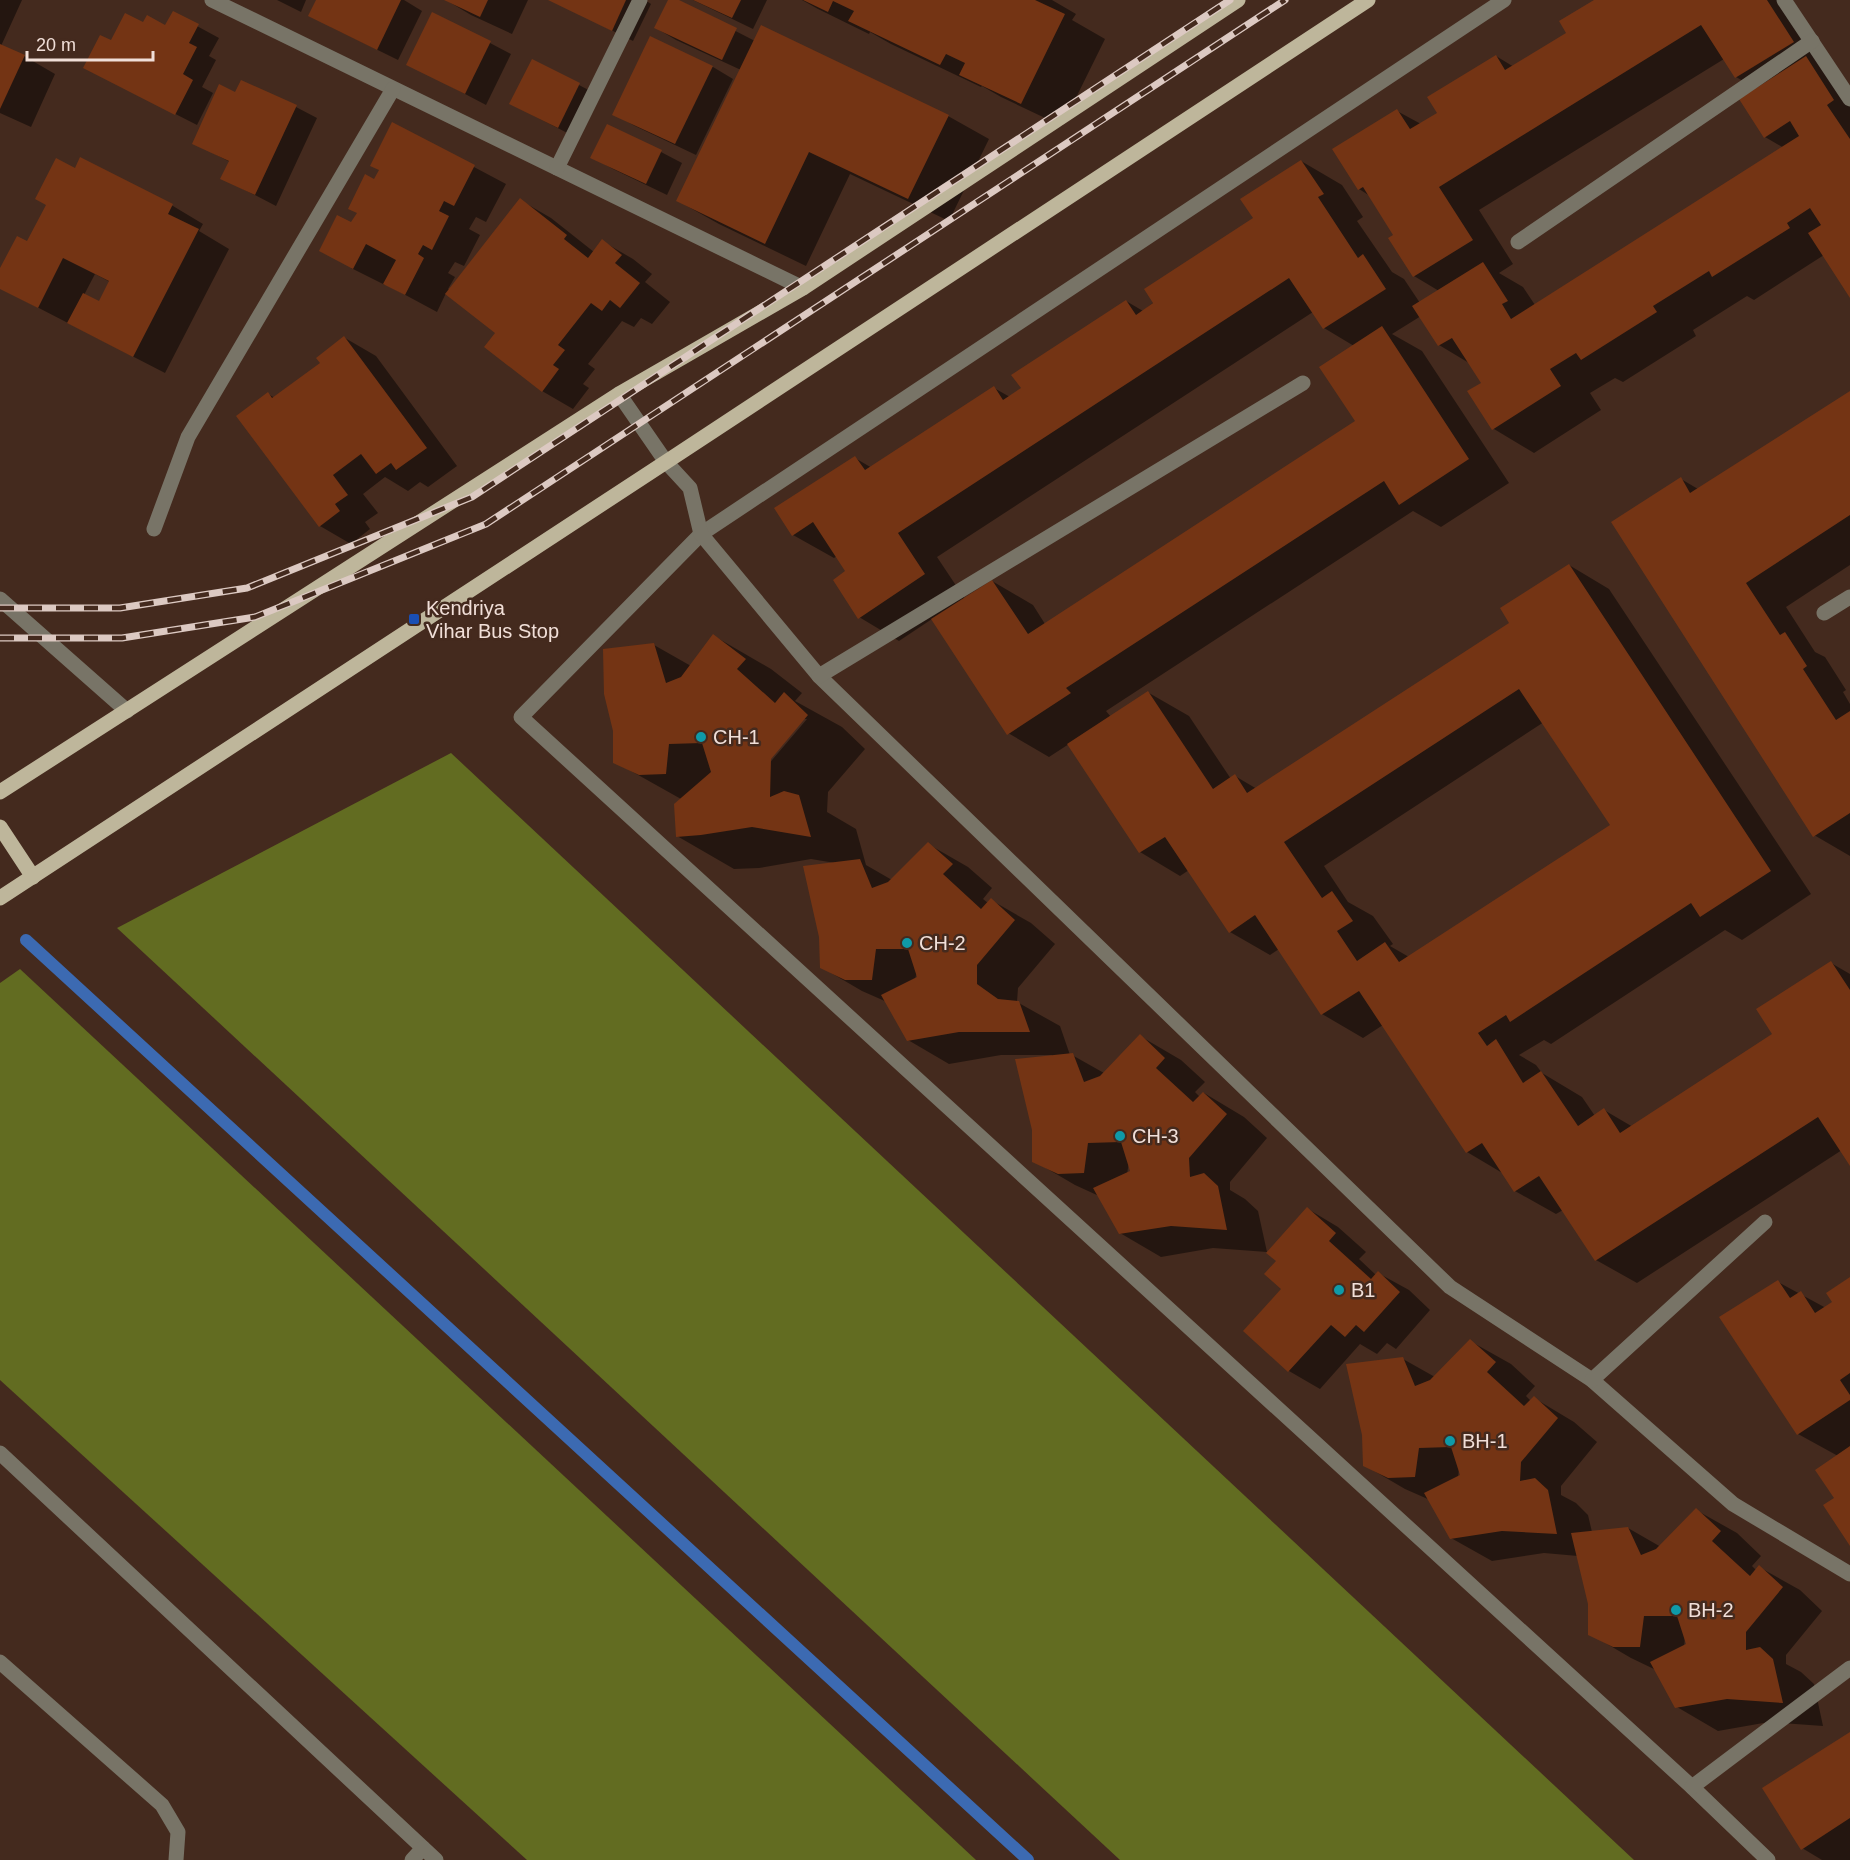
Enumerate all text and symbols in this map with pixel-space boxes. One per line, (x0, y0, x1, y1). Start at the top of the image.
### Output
scale bar (27, 24, 153, 62)
text: 20 m (36, 35, 76, 55)
place label: Kendriya Vihar Bus Stop (426, 597, 559, 642)
marker: Kendriya Vihar Bus Stop (407, 612, 421, 626)
place label: CH-1 (713, 726, 760, 748)
marker: CH-1 (694, 730, 708, 744)
place label: CH-2 (919, 932, 966, 954)
marker: CH-2 (900, 936, 914, 950)
place label: CH-3 (1132, 1125, 1179, 1147)
marker: CH-3 (1113, 1129, 1127, 1143)
place label: B1 (1351, 1279, 1375, 1301)
marker: B1 (1332, 1283, 1346, 1297)
place label: BH-1 (1462, 1430, 1508, 1452)
marker: BH-1 (1443, 1434, 1457, 1448)
place label: BH-2 (1688, 1599, 1734, 1621)
marker: BH-2 (1669, 1603, 1683, 1617)

